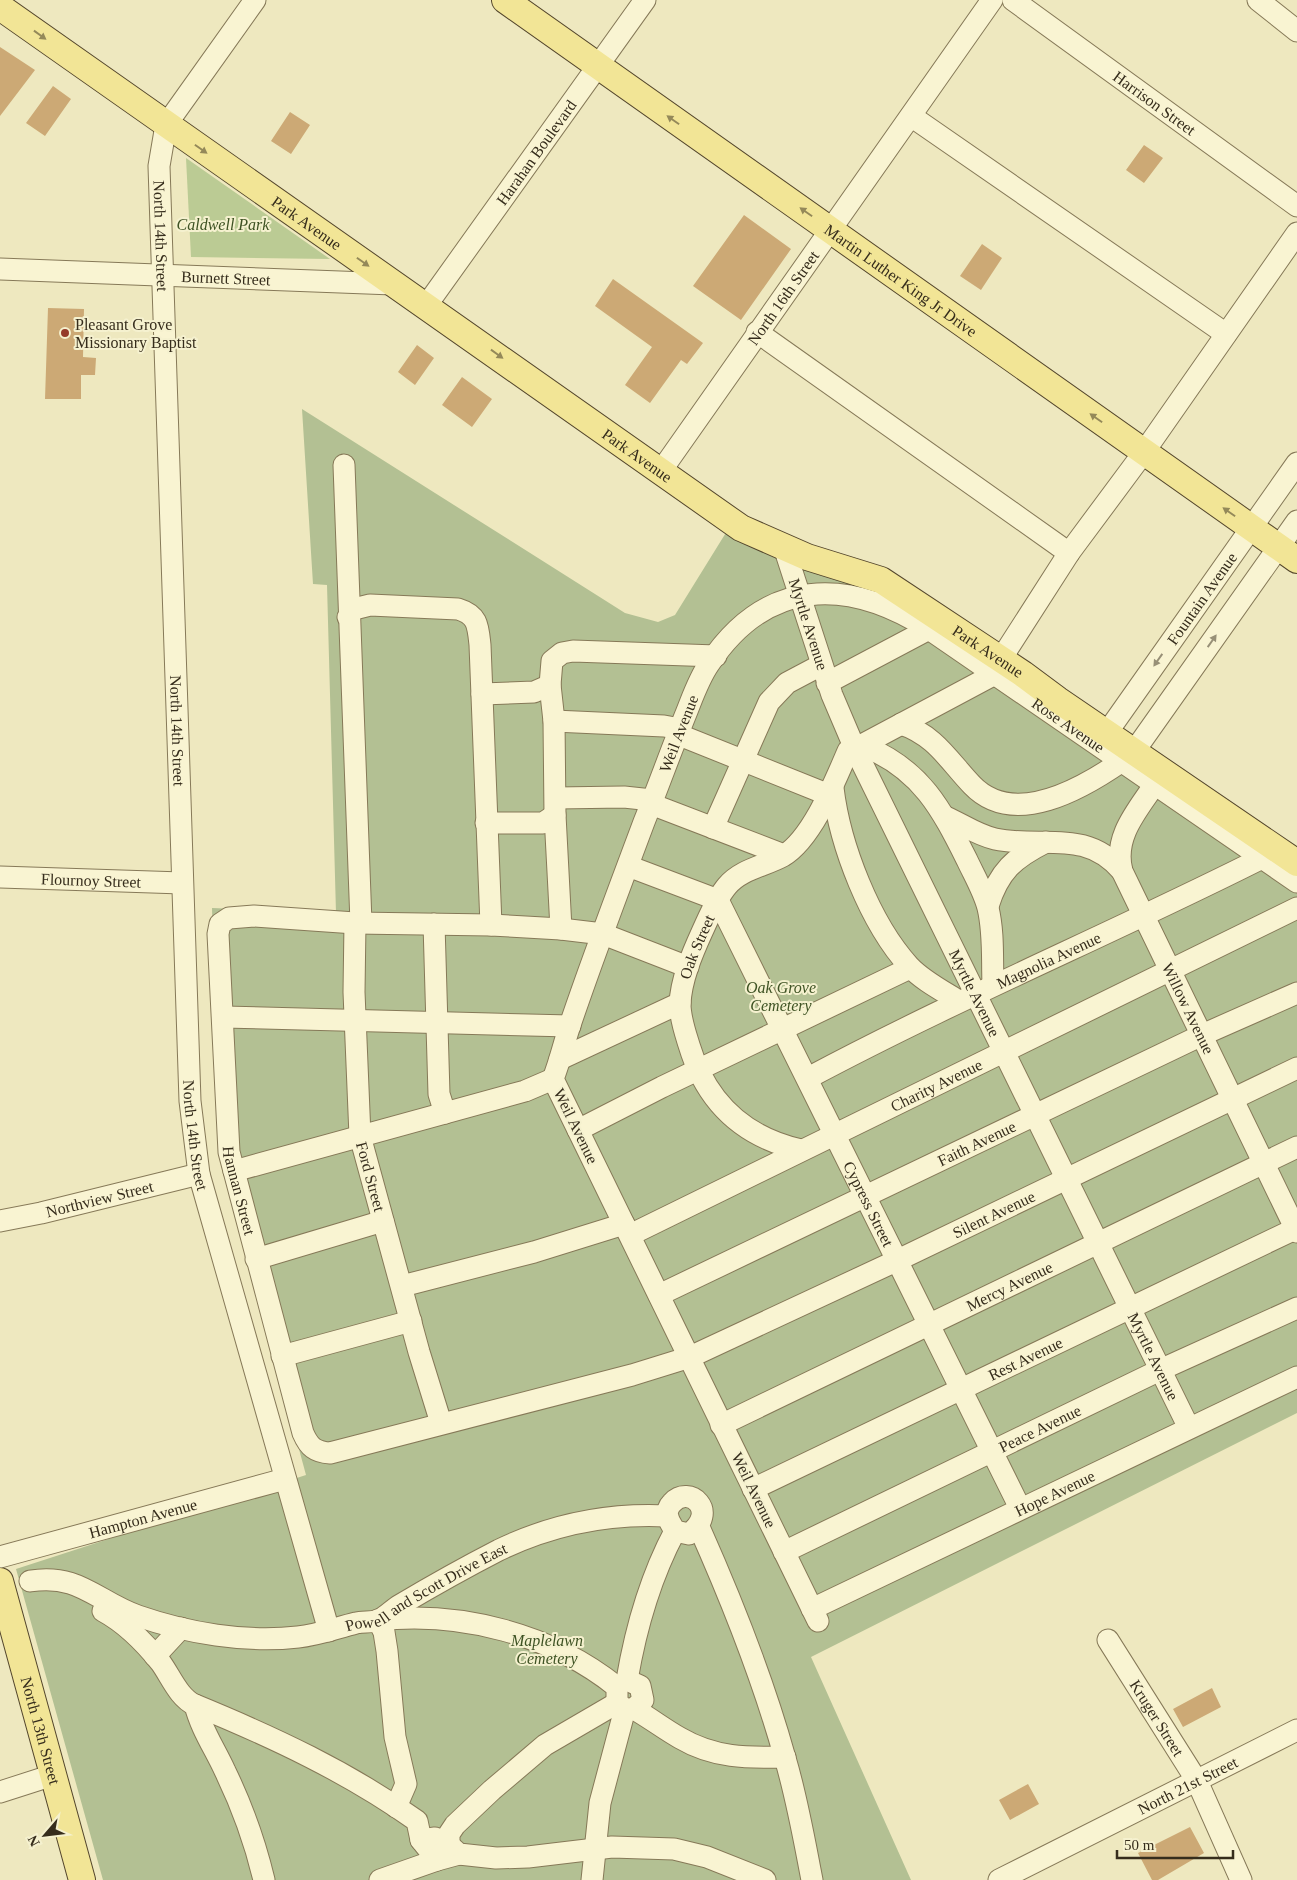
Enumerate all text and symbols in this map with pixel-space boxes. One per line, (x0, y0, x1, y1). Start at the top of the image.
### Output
one-way arrow (33, 30, 47, 40)
street label: Harrison Street (1110, 67, 1200, 139)
street label: Harahan Boulevard (493, 97, 579, 208)
one-way arrow (666, 115, 680, 125)
one-way arrow (194, 144, 208, 154)
street label: North 14th Street (151, 180, 172, 292)
street label: Park Avenue (269, 192, 345, 253)
one-way arrow (799, 207, 813, 217)
park label: Caldwell Park (177, 216, 270, 233)
street label: Martin Luther King Jr Drive (822, 220, 980, 340)
street label: North 16th Street (744, 247, 822, 348)
one-way arrow (356, 257, 369, 268)
street label: Burnett Street (181, 267, 271, 288)
place label: Pleasant Grove Missionary Baptist (75, 316, 197, 352)
marker: Pleasant Grove Missionary Baptist (59, 327, 71, 339)
one-way arrow (490, 349, 504, 359)
one-way arrow (1089, 413, 1103, 423)
street label: Park Avenue (599, 425, 675, 485)
one-way arrow (1222, 507, 1235, 517)
street label: Fountain Avenue (1163, 549, 1240, 648)
street label: Myrtle Avenue (786, 576, 832, 672)
street label: Park Avenue (950, 622, 1027, 680)
one-way arrow (1207, 634, 1217, 648)
one-way arrow (1153, 653, 1163, 667)
street label: North 14th Street (167, 675, 188, 787)
street label: Weil Avenue (656, 692, 701, 774)
street label: Rose Avenue (1029, 694, 1108, 756)
street label: Flournoy Street (41, 870, 142, 890)
street label: Oak Street (676, 911, 717, 981)
street label: Magnolia Avenue (994, 928, 1103, 992)
street label: Myrtle Avenue (946, 946, 1004, 1039)
street label: Willow Avenue (1159, 960, 1218, 1057)
park label: Oak Grove Cemetery (746, 979, 816, 1015)
street label: Charity Avenue (888, 1055, 985, 1114)
street label: North 14th Street (181, 1080, 212, 1193)
street label: Weil Avenue (550, 1086, 602, 1166)
street label: Faith Avenue (935, 1117, 1018, 1169)
street label: Ford Street (353, 1140, 389, 1214)
street label: Hannan Street (220, 1146, 259, 1237)
street label: Cypress Street (841, 1158, 897, 1249)
street label: Northview Street (44, 1177, 155, 1220)
street label: Silent Avenue (950, 1187, 1037, 1241)
street label: Mercy Avenue (963, 1258, 1055, 1314)
street label: Myrtle Avenue (1125, 1310, 1182, 1403)
street label: Rest Avenue (985, 1333, 1065, 1383)
street label: Peace Avenue (996, 1401, 1083, 1455)
street label: Weil Avenue (728, 1450, 780, 1530)
street label: Hope Avenue (1012, 1467, 1097, 1519)
street label: Hampton Avenue (87, 1495, 199, 1541)
street label: Powell and Scott Drive East (343, 1539, 510, 1634)
park label: Maplelawn Cemetery (510, 1632, 583, 1668)
street label: North 13th Street (18, 1675, 64, 1787)
street label: Kruger Street (1127, 1677, 1188, 1759)
street label: North 21st Street (1135, 1753, 1241, 1817)
north arrow (20, 1810, 70, 1860)
scale bar (1117, 1828, 1233, 1860)
text: N (25, 1833, 43, 1849)
text: 50 m (1124, 1837, 1155, 1853)

